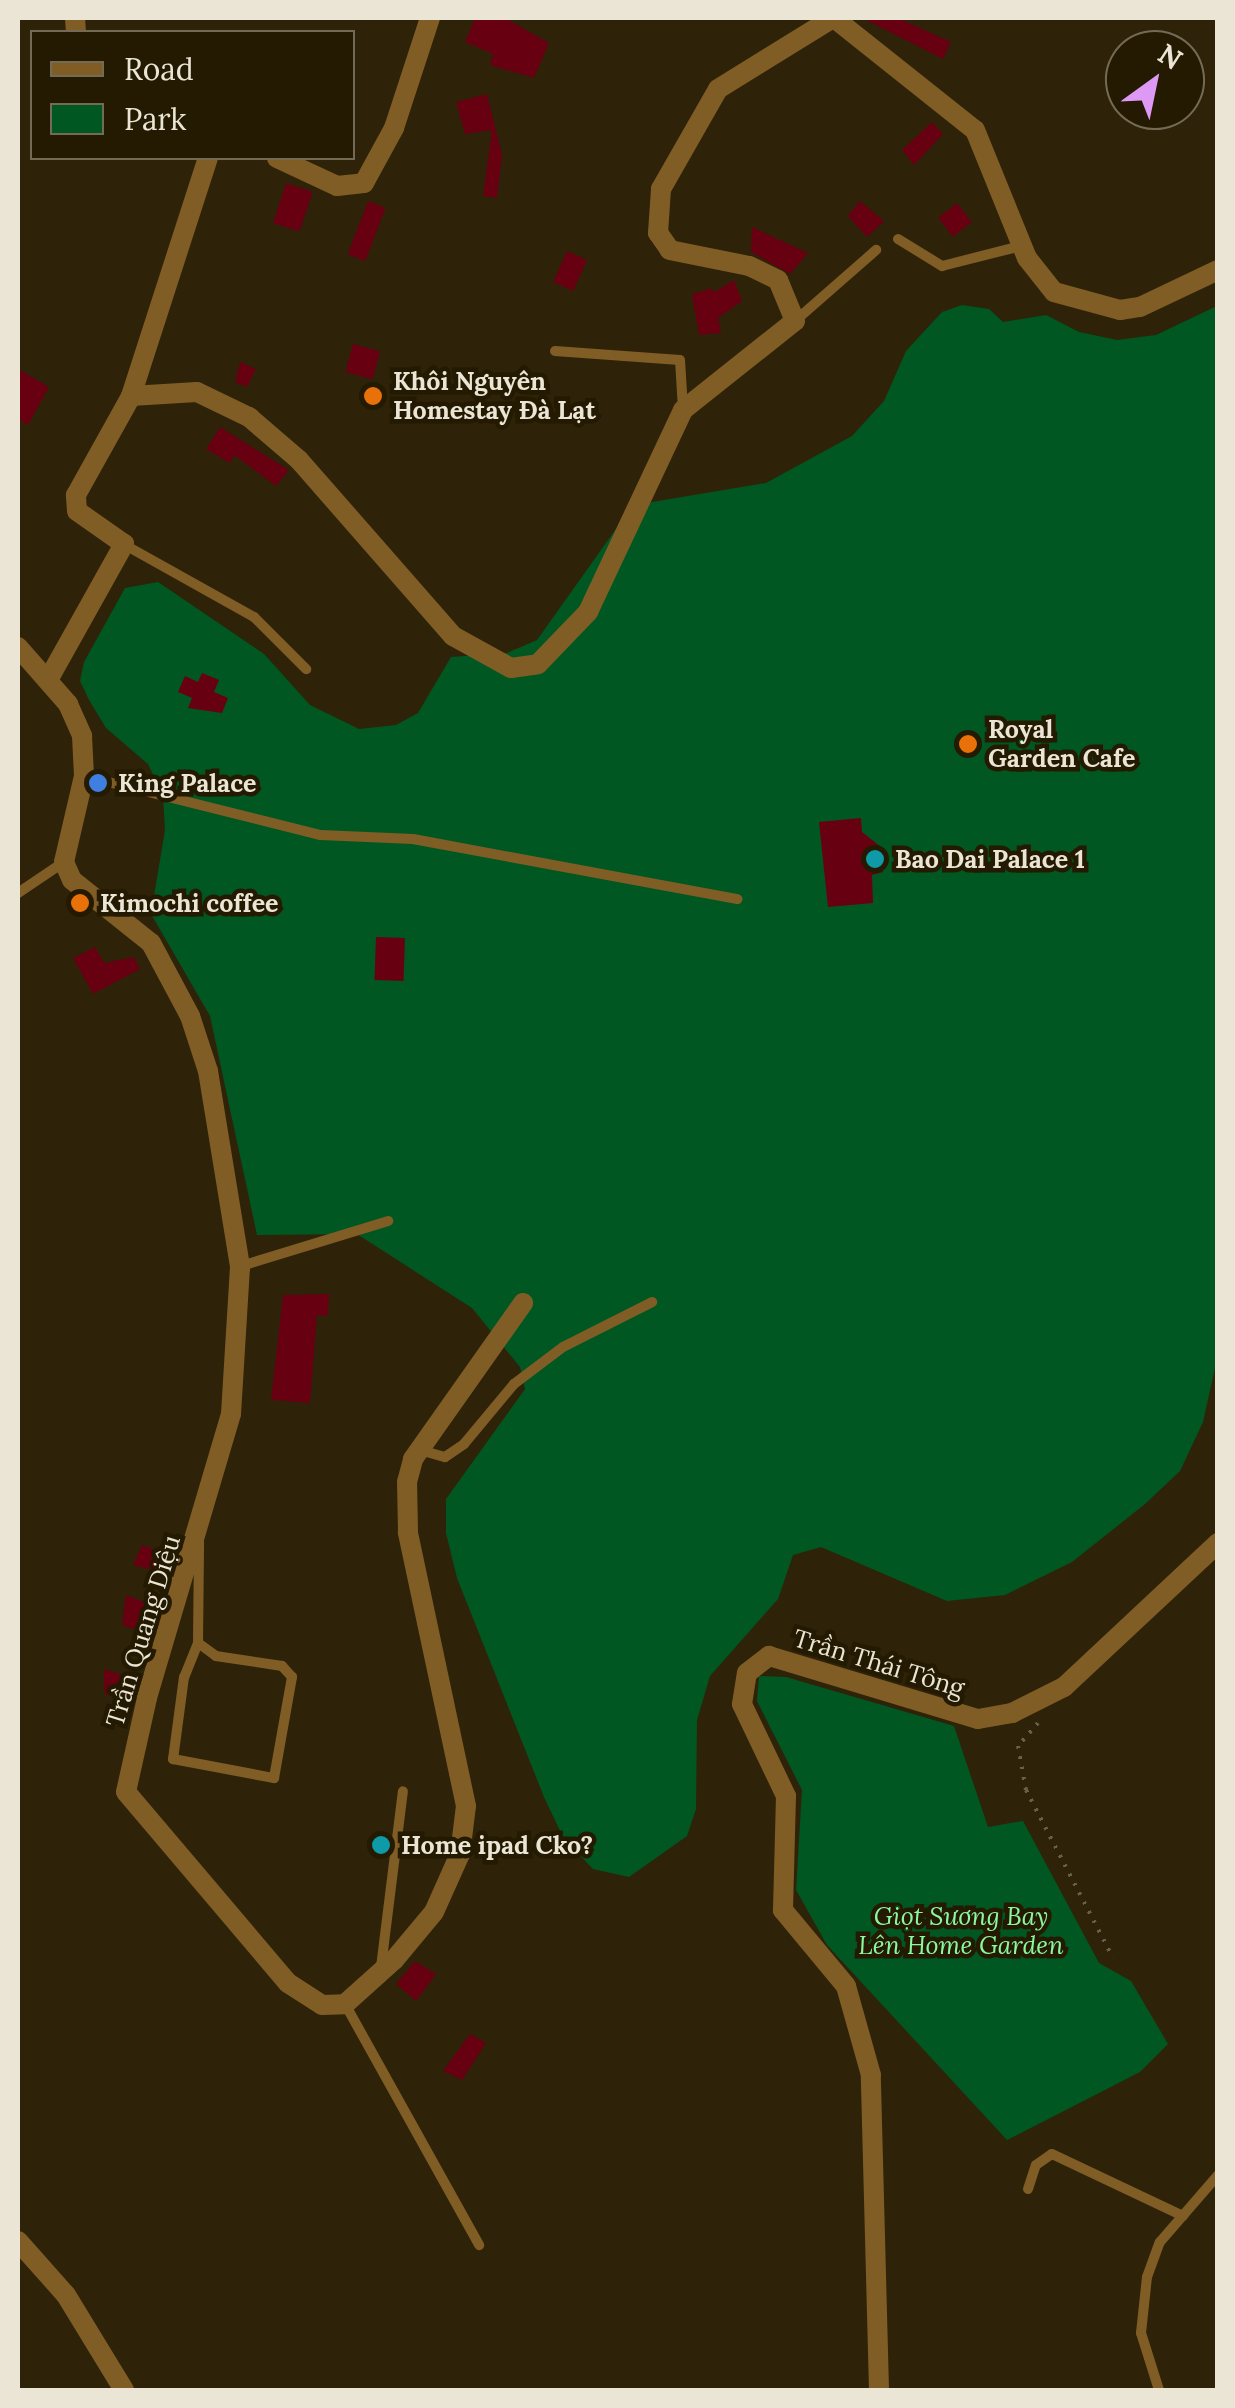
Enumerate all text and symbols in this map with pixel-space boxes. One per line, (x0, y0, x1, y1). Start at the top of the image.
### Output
legend (30, 30, 355, 160)
north arrow (1105, 30, 1205, 130)
text: N (1151, 36, 1189, 78)
text: Road (124, 50, 194, 88)
text: Park (124, 100, 186, 138)
place label: Khôi Nguyên Homestay Đà Lạt (393, 367, 596, 426)
marker: Khôi Nguyên Homestay Đà Lạt (362, 385, 384, 407)
place label: Royal Garden Cafe (988, 715, 1135, 774)
marker: Royal Garden Cafe (957, 733, 979, 755)
place label: King Palace (118, 768, 257, 798)
marker: King Palace (87, 772, 109, 794)
place label: Bao Dai Palace 1 (895, 844, 1085, 874)
marker: Bao Dai Palace 1 (864, 848, 886, 870)
place label: Kimochi coffee (100, 888, 279, 918)
marker: Kimochi coffee (69, 892, 91, 914)
street label: Trần Quang Diệu (100, 1532, 186, 1730)
street label: Trần Thái Tông (790, 1623, 968, 1703)
place label: Home ipad Cko? (401, 1830, 593, 1860)
marker: Home ipad Cko? (370, 1834, 392, 1856)
park label: Giọt Sương Bay Lên Home Garden (858, 1902, 1064, 1961)

